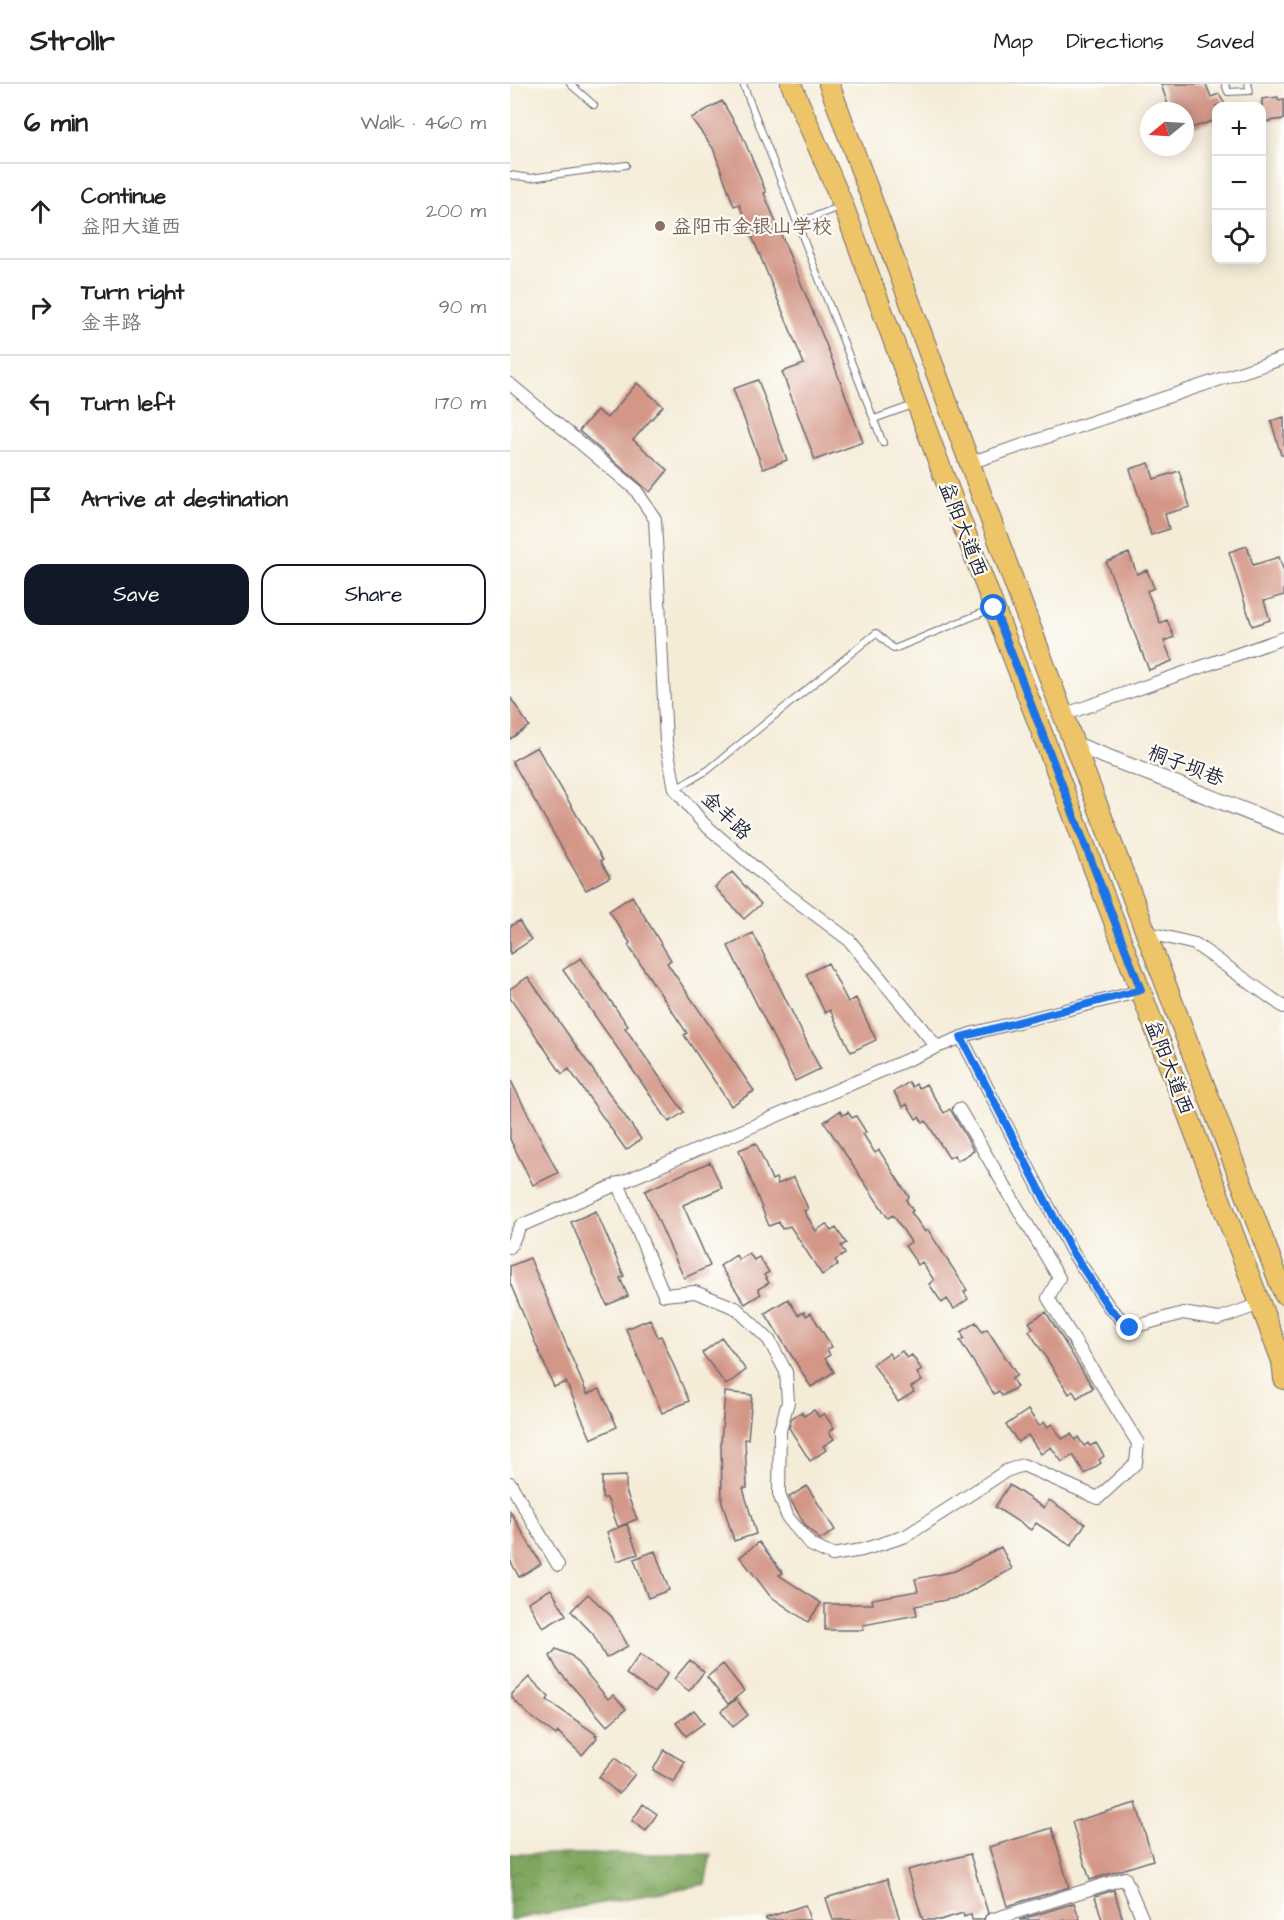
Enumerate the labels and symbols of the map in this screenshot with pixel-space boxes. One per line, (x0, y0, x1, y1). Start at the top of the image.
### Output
north arrow (1140, 102, 1194, 156)
place label: 益阳市金银山学校 (672, 213, 832, 241)
marker: 益阳市金银山学校 (653, 219, 667, 233)
street label: 益阳大道西 (932, 478, 994, 581)
route start (980, 594, 1006, 620)
street label: 桐子坝巷 (1143, 739, 1229, 794)
street label: 金丰路 (695, 785, 758, 847)
street label: 益阳大道西 (1138, 1016, 1200, 1119)
route end (1116, 1314, 1142, 1340)

